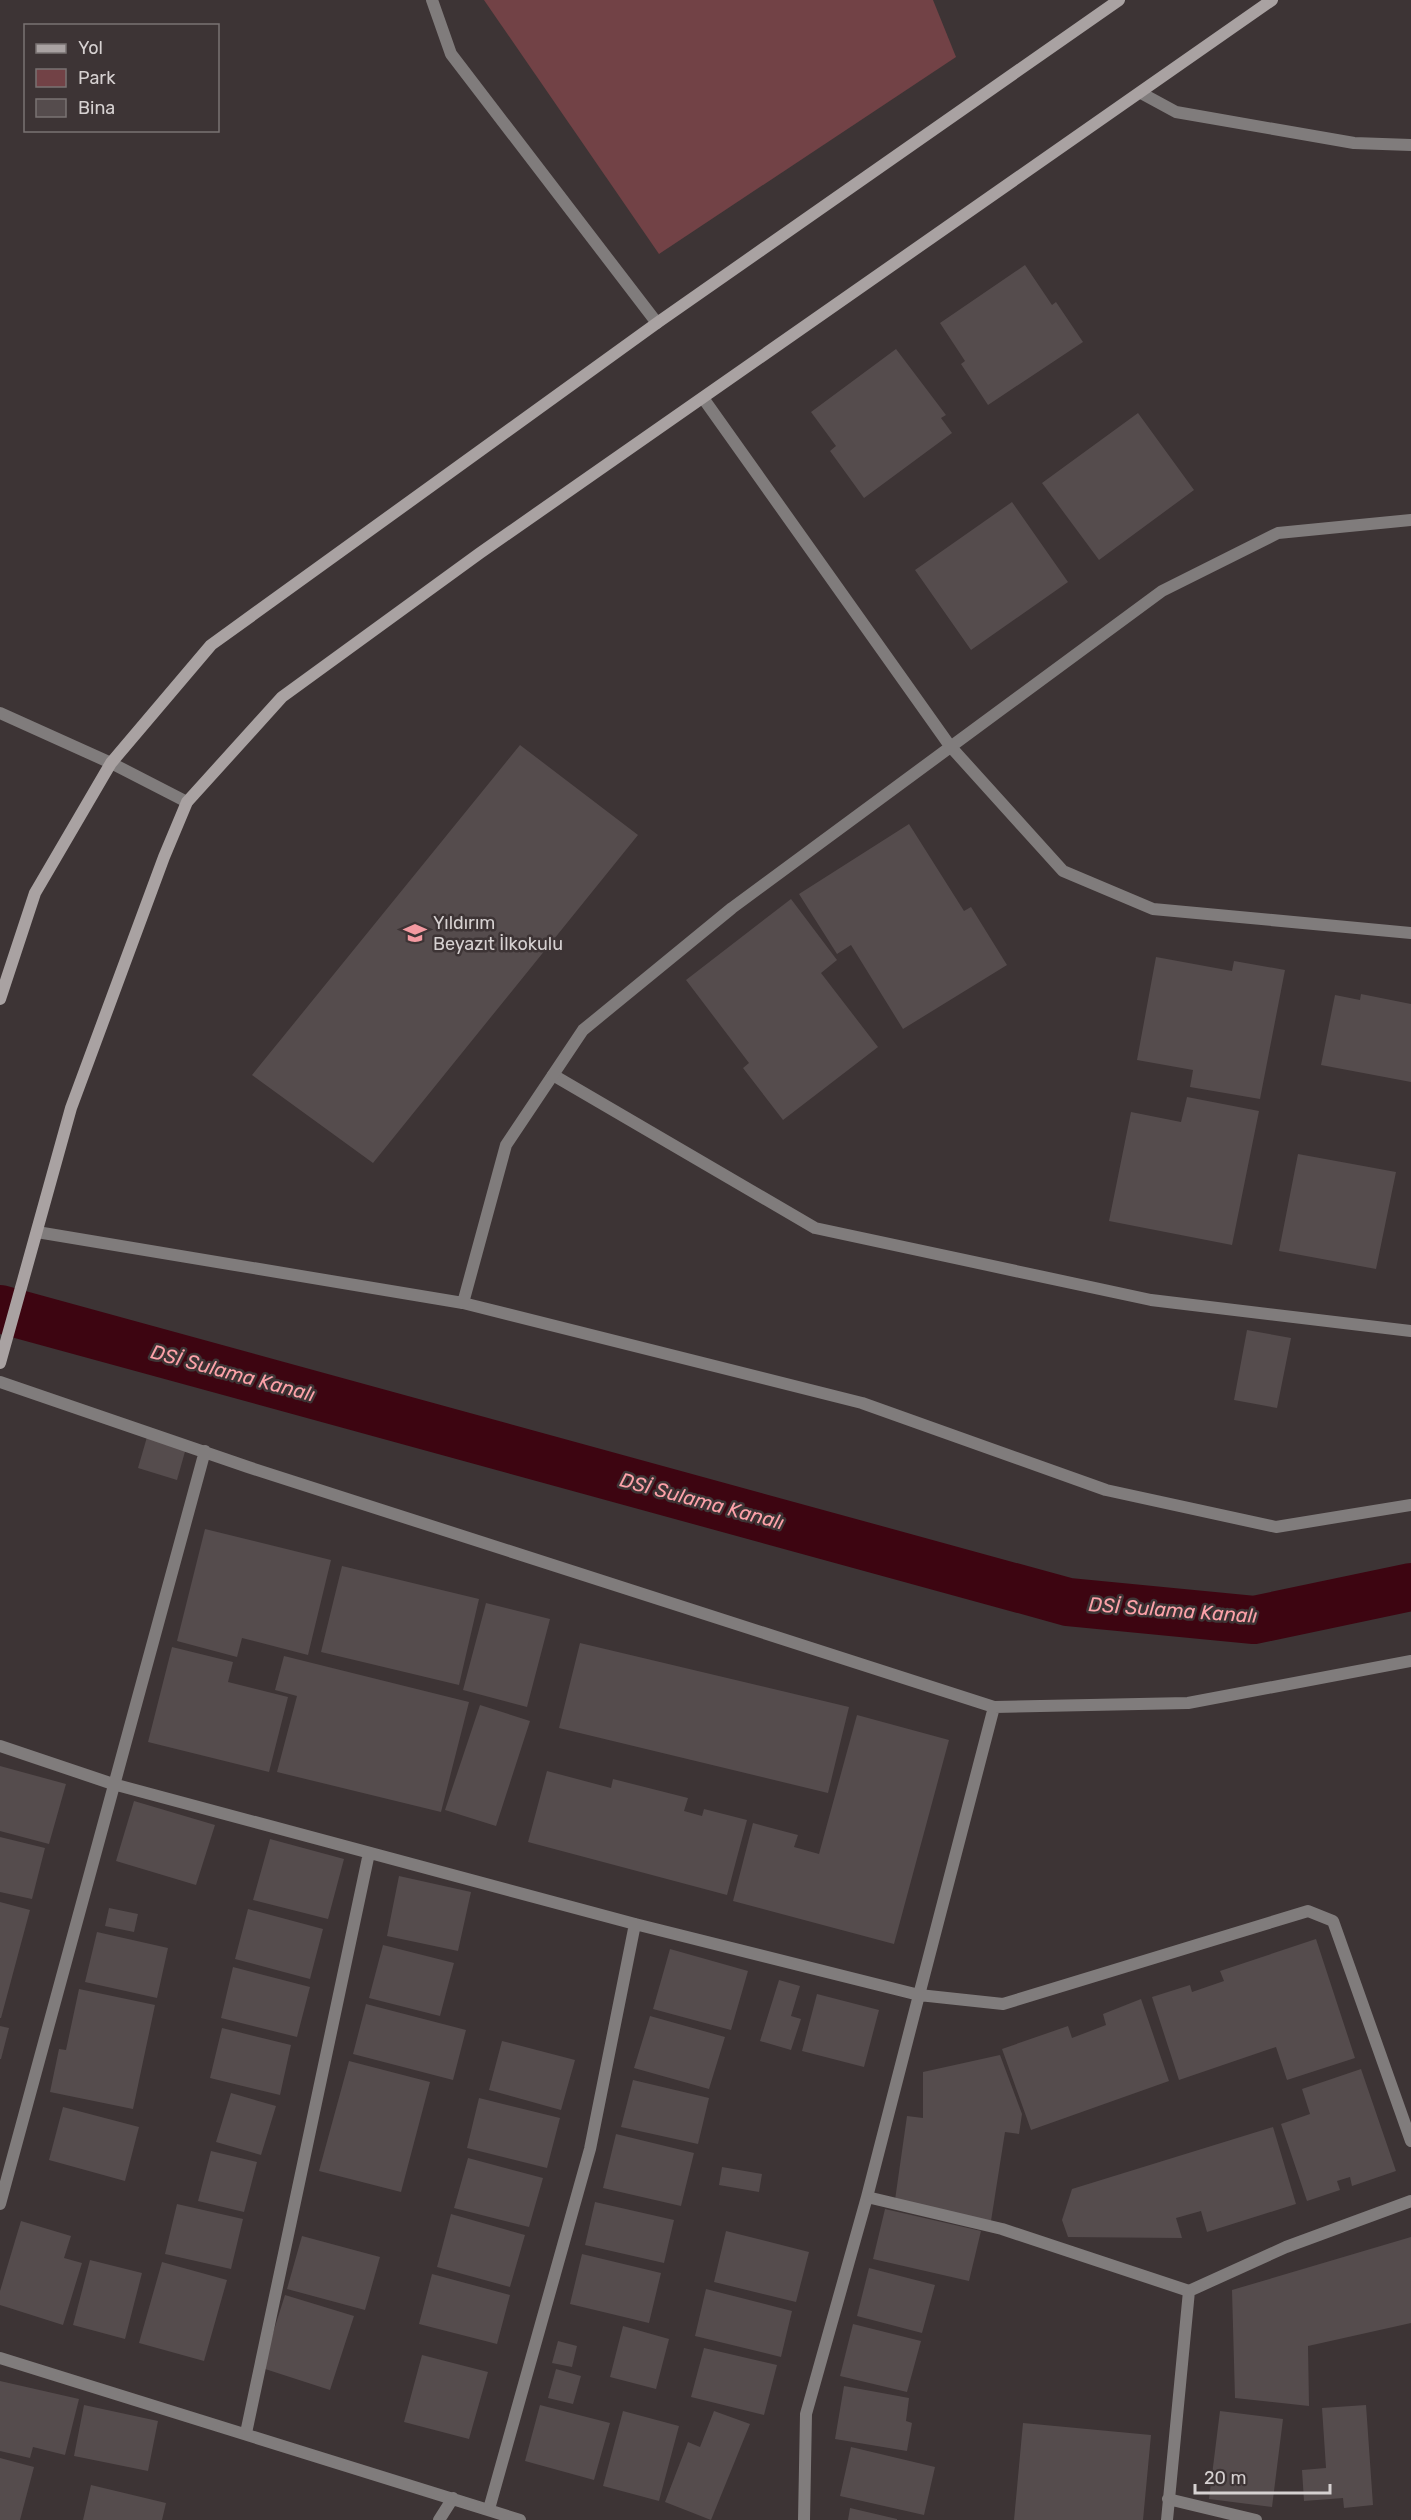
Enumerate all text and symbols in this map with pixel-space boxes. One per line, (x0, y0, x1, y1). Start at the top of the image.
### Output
legend (24, 24, 219, 132)
text: Yol (78, 37, 103, 59)
text: Park (78, 67, 116, 89)
text: Bina (78, 97, 115, 119)
place label: Yıldırım Beyazıt İlkokulu (433, 912, 563, 955)
school or university icon: Yıldırım Beyazıt İlkokulu (402, 920, 428, 946)
water label: DSİ Sulama Kanalı (148, 1339, 318, 1407)
water label: DSİ Sulama Kanalı (617, 1467, 787, 1535)
water label: DSİ Sulama Kanalı (1088, 1592, 1258, 1628)
scale bar (1195, 2457, 1330, 2495)
text: 20 m (1204, 2467, 1246, 2489)

